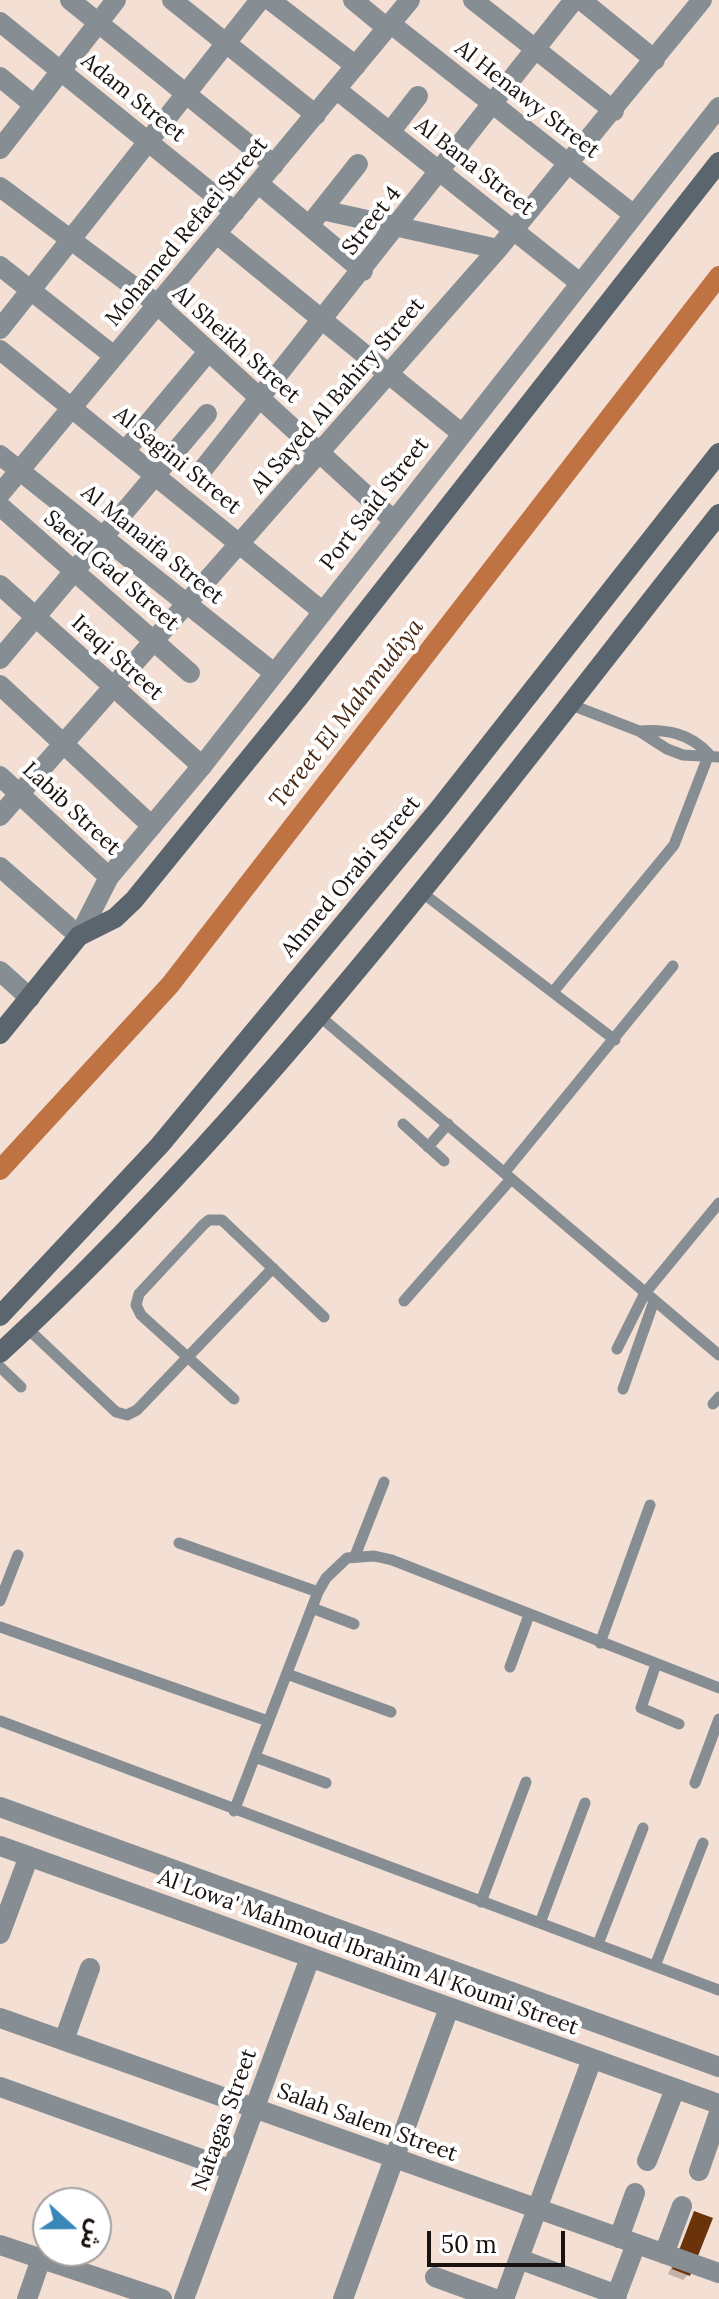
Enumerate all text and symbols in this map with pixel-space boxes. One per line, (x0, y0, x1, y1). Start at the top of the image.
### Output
street label: Al Henawy Street (450, 35, 604, 165)
street label: Adam Street (76, 48, 190, 148)
street label: Al Bana Street (409, 112, 539, 222)
street label: Mohamed Refaei Street (100, 132, 274, 332)
street label: Street 4 (337, 181, 407, 261)
street label: Al Sheikh Street (167, 281, 305, 409)
street label: Al Sayed Al Bahiry Street (246, 293, 430, 499)
street label: Al Sagini Street (108, 402, 246, 520)
street label: Port Said Street (315, 432, 435, 576)
street label: Al Manaifa Street (76, 480, 228, 610)
street label: Saeid Gad Street (38, 505, 184, 637)
street label: Iraqi Street (66, 610, 168, 706)
water label: Tereet El Mahmudiya (264, 613, 430, 815)
street label: Labib Street (16, 757, 126, 861)
street label: Ahmed Orabi Street (276, 791, 426, 963)
street label: Al Lowa' Mahmoud Ibrahim Al Koumi Street (154, 1864, 582, 2042)
street label: Natagas Street (187, 2045, 263, 2195)
street label: Salah Salem Street (273, 2078, 461, 2168)
north arrow (32, 2187, 112, 2267)
scale bar (431, 2215, 569, 2265)
text: ش (74, 2216, 111, 2254)
text: 50 m (441, 2229, 497, 2260)

